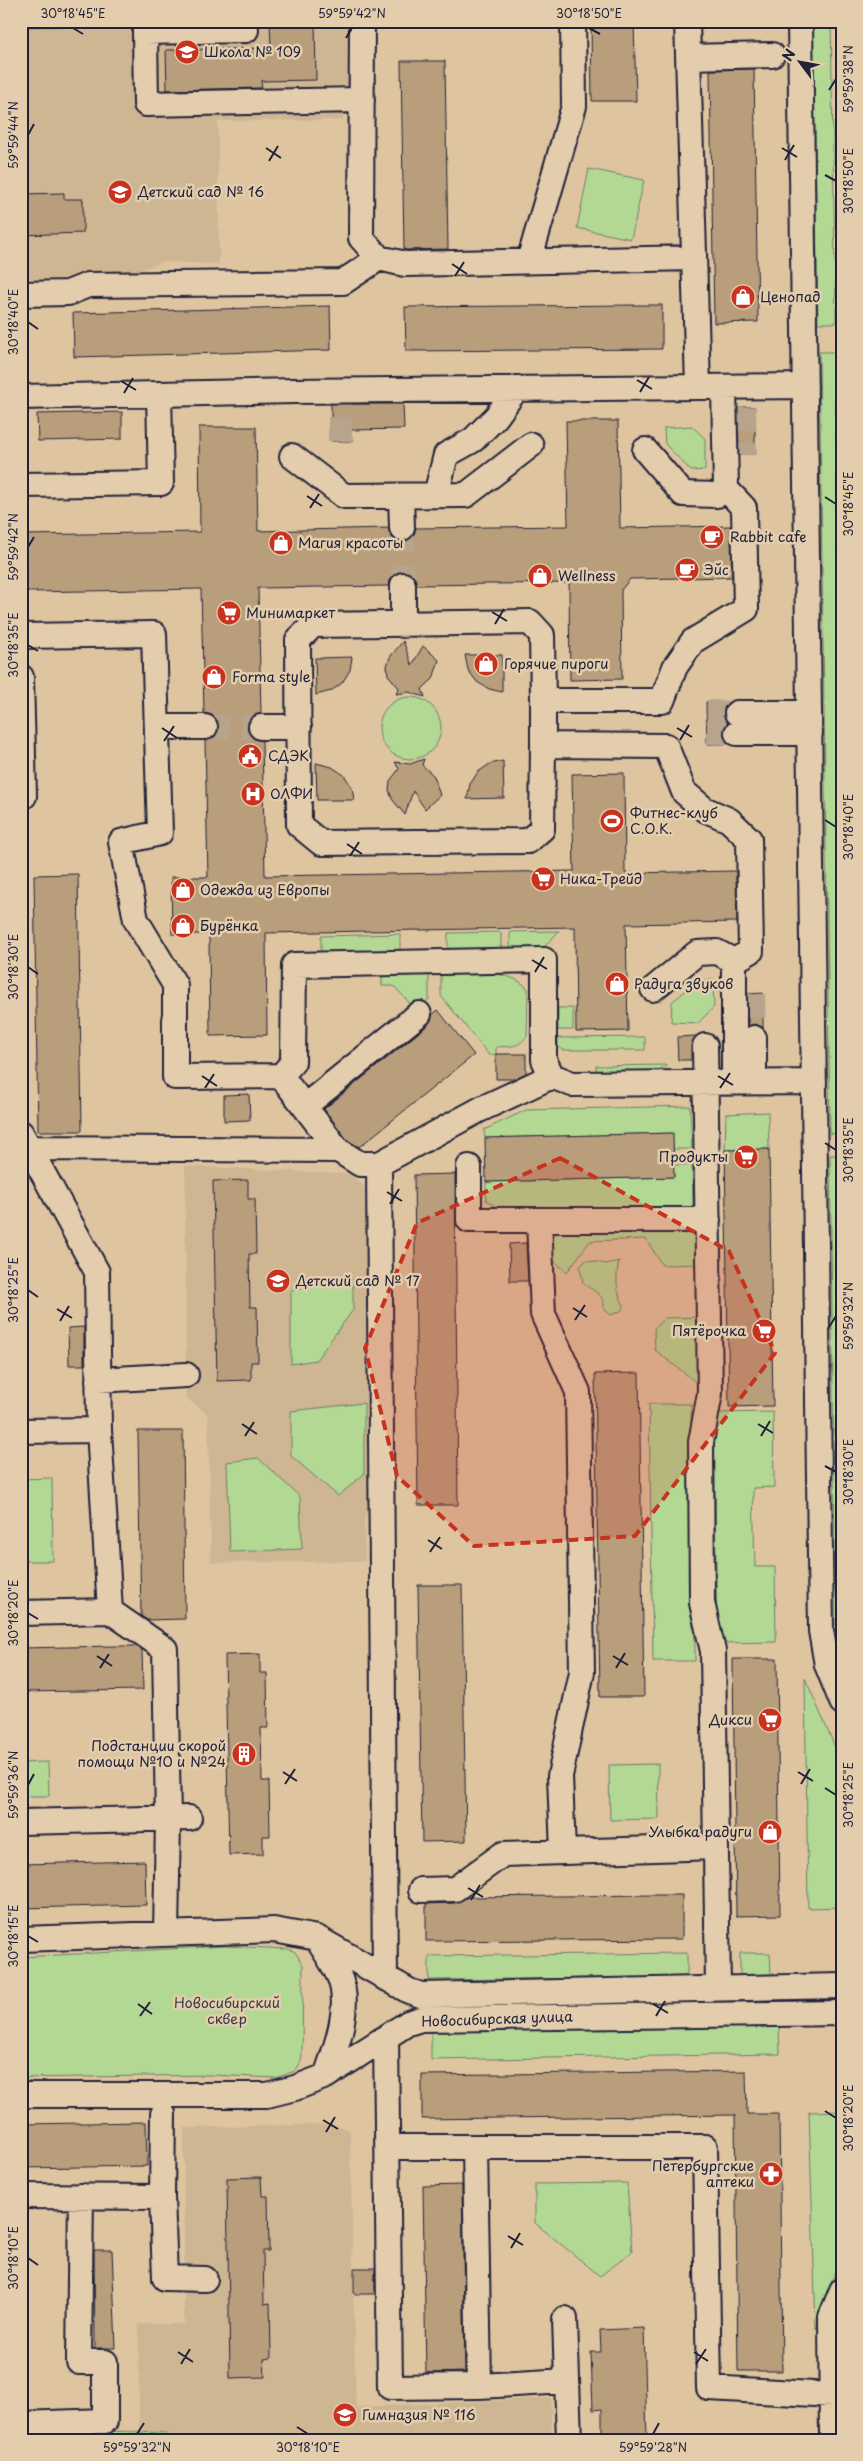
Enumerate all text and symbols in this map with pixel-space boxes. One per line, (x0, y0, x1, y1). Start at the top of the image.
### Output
text: 30°18'45"E (40, 4, 106, 22)
text: 59°59'42"N (318, 4, 386, 22)
text: 30°18'50"E (556, 4, 622, 22)
north arrow (776, 38, 826, 88)
school or university icon: Школа № 109 (174, 39, 200, 65)
place label: Школа № 109 (204, 41, 301, 62)
text: N (777, 45, 800, 65)
text: 59°59'38"N (839, 45, 857, 113)
text: 59°59'44"N (4, 101, 22, 169)
text: 30°18'50"E (839, 148, 857, 214)
school or university icon: Детский сад № 16 (107, 179, 133, 205)
place label: Детский сад № 16 (137, 181, 264, 202)
shop icon: Ценопад (730, 284, 756, 310)
place label: Ценопад (760, 286, 821, 307)
text: 30°18'40"E (4, 289, 22, 355)
text: 30°18'45"E (839, 471, 857, 537)
text: 59°59'42"N (4, 513, 22, 581)
cafe icon: Rabbit cafe (699, 524, 725, 550)
place label: Rabbit cafe (730, 526, 806, 547)
shop icon: Магия красоты (268, 530, 294, 556)
place label: Магия красоты (298, 532, 403, 553)
cafe icon: Эйс (674, 557, 700, 583)
place label: Эйс (703, 559, 729, 580)
shop icon: Wellness (527, 563, 553, 589)
place label: Wellness (558, 565, 616, 586)
supermarket icon: Минимаркет (216, 600, 242, 626)
place label: Минимаркет (246, 602, 336, 623)
text: 30°18'35"E (4, 612, 22, 678)
shop icon: Горячие пироги (473, 651, 499, 677)
place label: Горячие пироги (504, 653, 609, 674)
shop icon: Forma style (201, 664, 227, 690)
place label: Forma style (232, 666, 311, 687)
public building icon: СДЭК (237, 743, 263, 769)
place label: СДЭК (268, 745, 309, 766)
hospital icon: ОЛФИ (240, 781, 266, 807)
place label: ОЛФИ (270, 783, 313, 804)
text: 30°18'40"E (839, 794, 857, 860)
place label: Фитнес-клуб С.О.К. (630, 802, 718, 839)
sports icon: Фитнес-клуб С.О.К. (599, 808, 625, 834)
supermarket icon: Ника-Трейд (530, 866, 556, 892)
place label: Ника-Трейд (560, 868, 642, 889)
shop icon: Одежда из Европы (170, 877, 196, 903)
place label: Одежда из Европы (200, 879, 330, 900)
shop icon: Бурёнка (170, 913, 196, 939)
place label: Бурёнка (200, 915, 259, 936)
text: 30°18'30"E (4, 934, 22, 1000)
shop icon: Радуга звуков (604, 971, 630, 997)
place label: Радуга звуков (634, 973, 733, 994)
text: 30°18'35"E (839, 1117, 857, 1183)
supermarket icon: Продукты (733, 1144, 759, 1170)
place label: Продукты (659, 1146, 728, 1167)
text: 30°18'25"E (4, 1257, 22, 1323)
school or university icon: Детский сад № 17 (265, 1268, 291, 1294)
place label: Детский сад № 17 (295, 1270, 420, 1291)
text: 59°59'32"N (839, 1282, 857, 1350)
supermarket icon: Пятёрочка (751, 1318, 777, 1344)
place label: Пятёрочка (672, 1320, 746, 1341)
text: 30°18'30"E (839, 1439, 857, 1505)
text: 30°18'20"E (4, 1579, 22, 1647)
supermarket icon: Дикси (757, 1707, 783, 1733)
place label: Дикси (708, 1709, 752, 1730)
place label: Подстанции скорой помощи №10 и №24 (78, 1735, 226, 1772)
building icon: Подстанции скорой помощи №10 и №24 (231, 1741, 257, 1767)
text: 59°59'36"N (4, 1751, 22, 1819)
text: 30°18'25"E (839, 1762, 857, 1828)
shop icon: Улыбка радуги (757, 1819, 783, 1845)
place label: Улыбка радуги (649, 1821, 752, 1842)
text: 30°18'15"E (4, 1904, 22, 1968)
park label: Новосибирский сквер (174, 1992, 280, 2029)
street label: Новосибирская улица (421, 2005, 573, 2032)
text: 30°18'20"E (839, 2084, 857, 2152)
place label: Петербургские аптеки (652, 2155, 754, 2192)
pharmacy icon: Петербургские аптеки (758, 2161, 784, 2187)
text: 30°18'10"E (4, 2226, 22, 2290)
school or university icon: Гимназия № 116 (332, 2402, 358, 2428)
place label: Гимназия № 116 (362, 2404, 476, 2425)
text: 59°59'32"N (103, 2438, 171, 2456)
text: 30°18'10"E (276, 2438, 340, 2456)
text: 59°59'28"N (619, 2438, 687, 2456)

